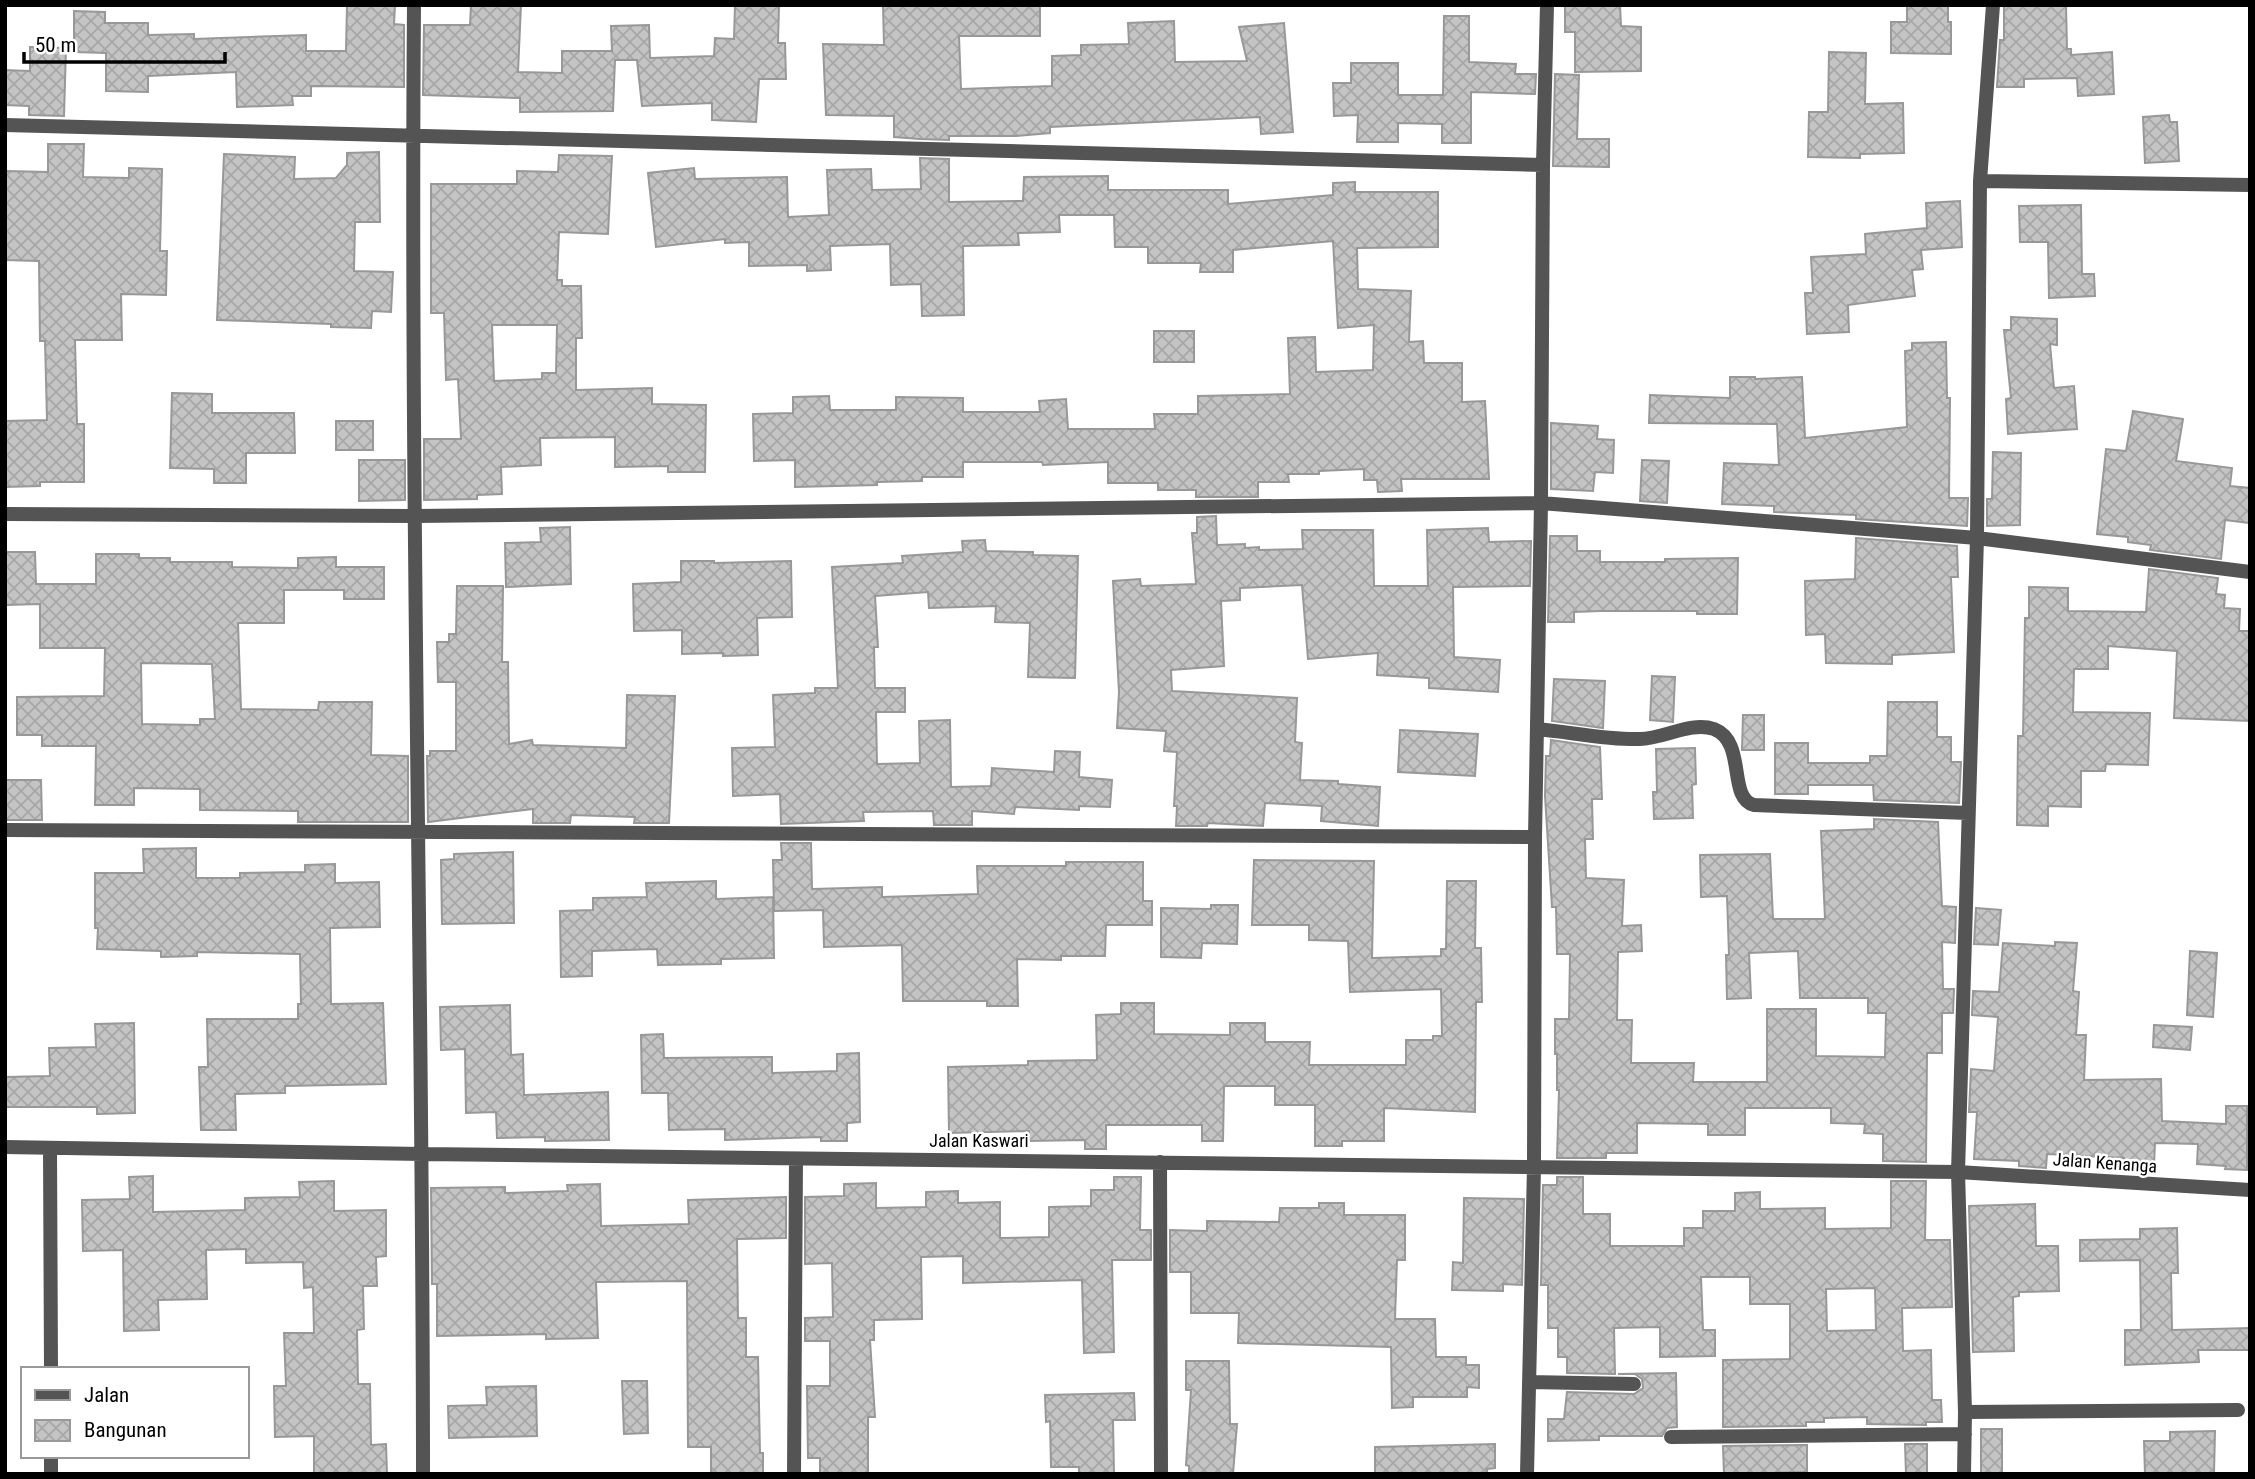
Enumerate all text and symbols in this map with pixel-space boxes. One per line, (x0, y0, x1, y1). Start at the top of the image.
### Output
scale bar (24, 21, 226, 65)
text: 50 m (35, 33, 76, 57)
street label: Jalan Kaswari (929, 1130, 1029, 1151)
street label: Jalan Kenanga (2052, 1148, 2158, 1177)
legend (21, 1367, 248, 1458)
text: Jalan (84, 1383, 129, 1407)
text: Bangunan (84, 1418, 167, 1442)

